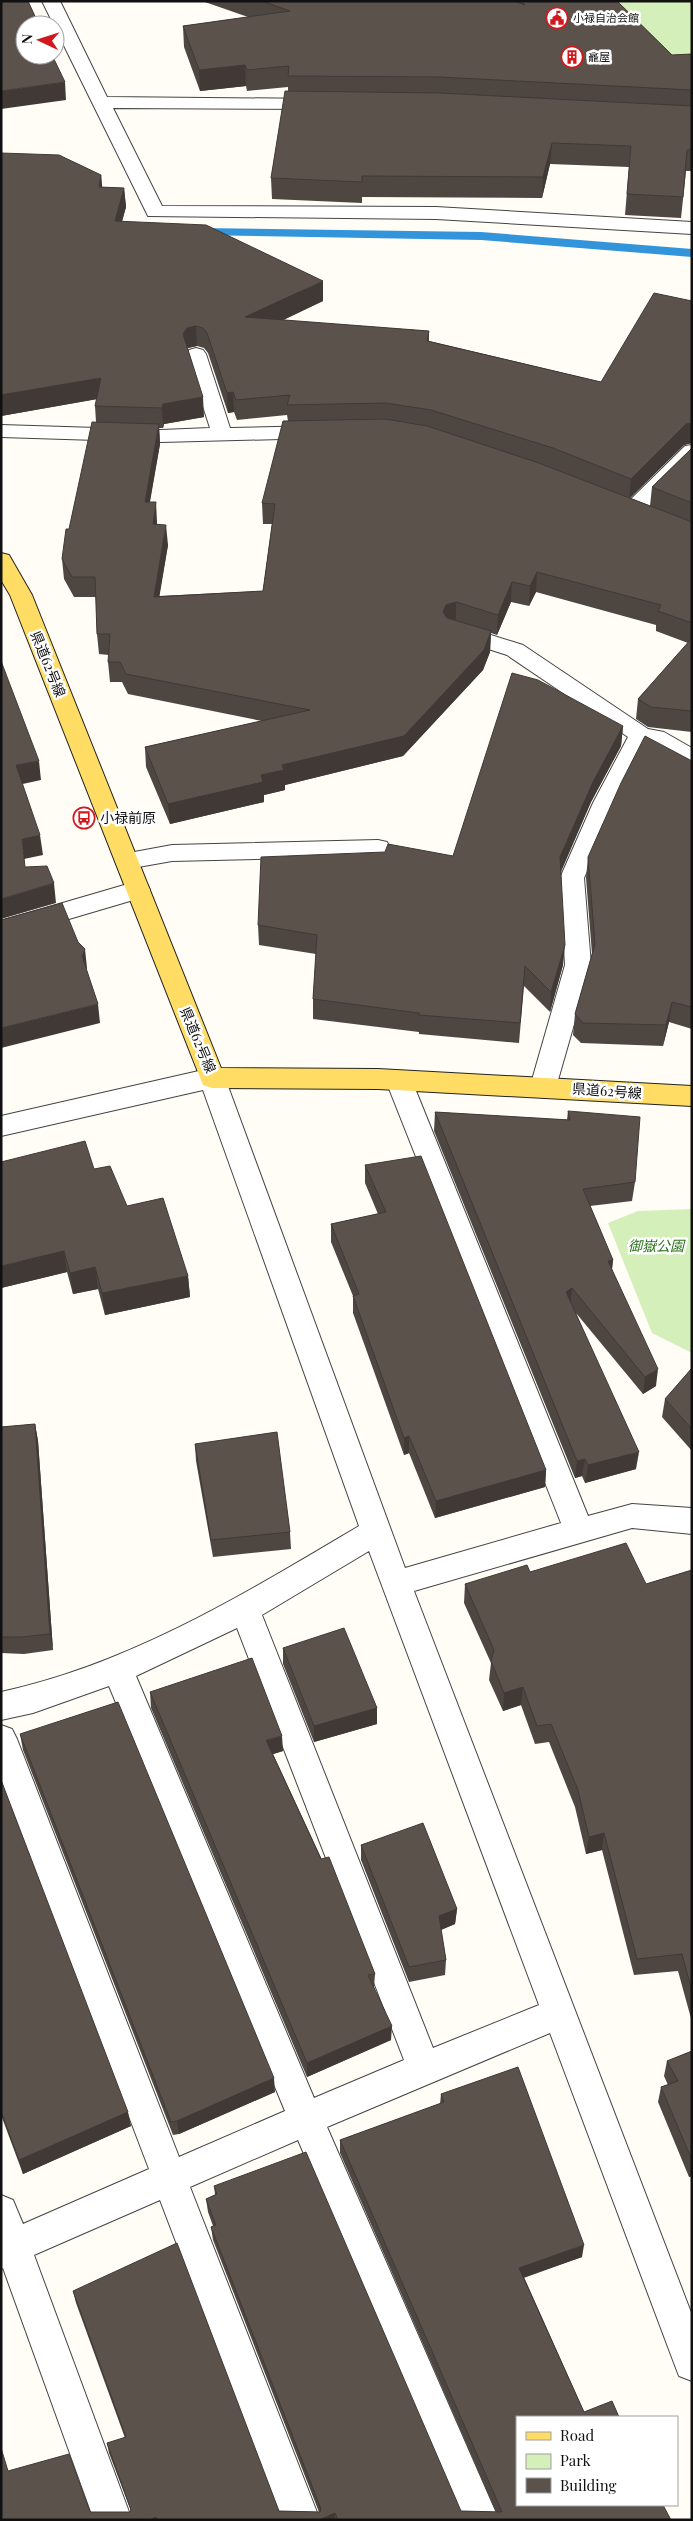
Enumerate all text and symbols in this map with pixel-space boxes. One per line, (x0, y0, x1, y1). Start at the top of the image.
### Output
public building icon: 小禄自治会館 (545, 6, 569, 30)
place label: 小禄自治会館 (573, 10, 639, 25)
north arrow (15, 15, 65, 65)
text: N (17, 33, 36, 45)
building icon: 龕屋 (560, 45, 584, 69)
place label: 龕屋 (588, 49, 610, 64)
street label: 県道62号線 (27, 628, 70, 700)
bus stop icon: 小禄前原 (72, 806, 96, 830)
place label: 小禄前原 (100, 808, 156, 827)
street label: 県道62号線 (176, 1004, 221, 1076)
street label: 県道62号線 (571, 1079, 643, 1102)
park label: 御嶽公園 (628, 1236, 686, 1255)
legend (516, 2416, 678, 2506)
text: Road (560, 2425, 594, 2445)
text: Park (560, 2450, 592, 2470)
text: Building (560, 2475, 617, 2495)

